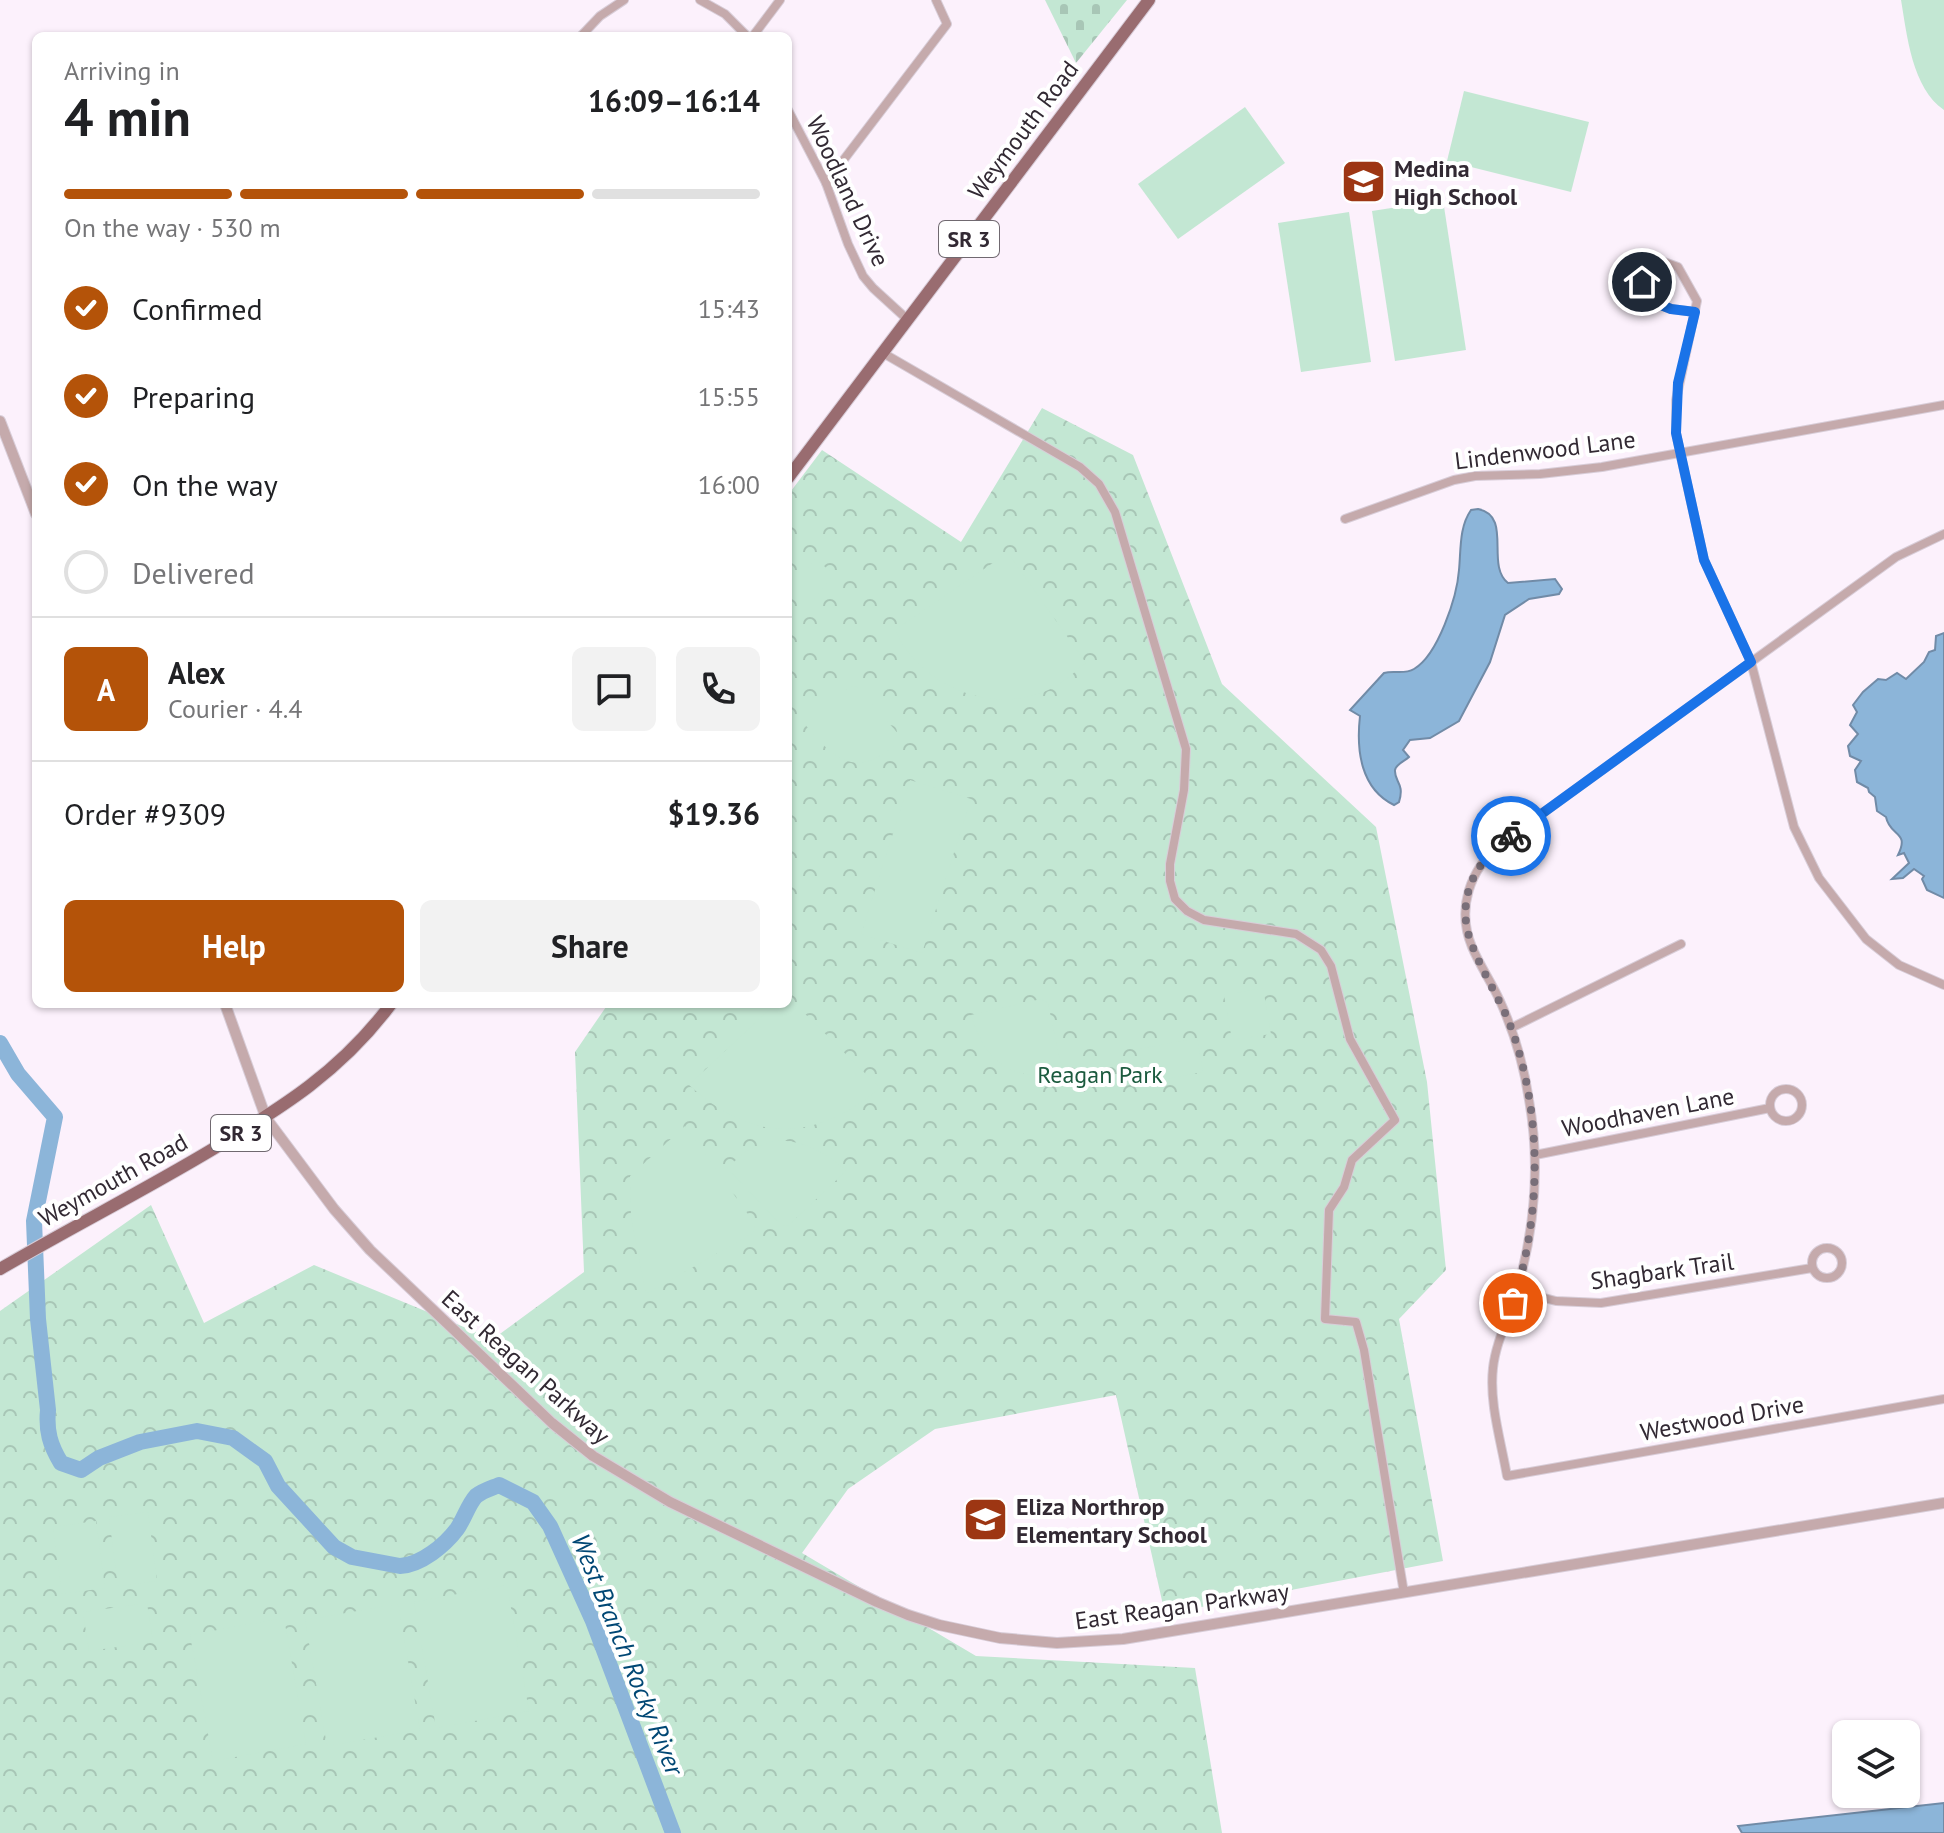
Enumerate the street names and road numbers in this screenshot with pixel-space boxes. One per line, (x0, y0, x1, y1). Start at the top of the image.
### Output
street label: Weymouth Road (961, 55, 1085, 205)
street label: Woodland Drive (800, 111, 896, 271)
road number: SR 3 (939, 221, 999, 257)
street label: Lindenwood Lane (1453, 424, 1637, 476)
street label: Woodhaven Lane (1559, 1080, 1737, 1144)
road number: SR 3 (211, 1115, 271, 1151)
street label: Weymouth Road (33, 1126, 193, 1234)
street label: Shagbark Trail (1588, 1246, 1736, 1296)
street label: East Reagan Parkway (435, 1283, 617, 1451)
street label: Westwood Drive (1638, 1388, 1806, 1448)
street label: East Reagan Parkway (1073, 1576, 1291, 1636)

